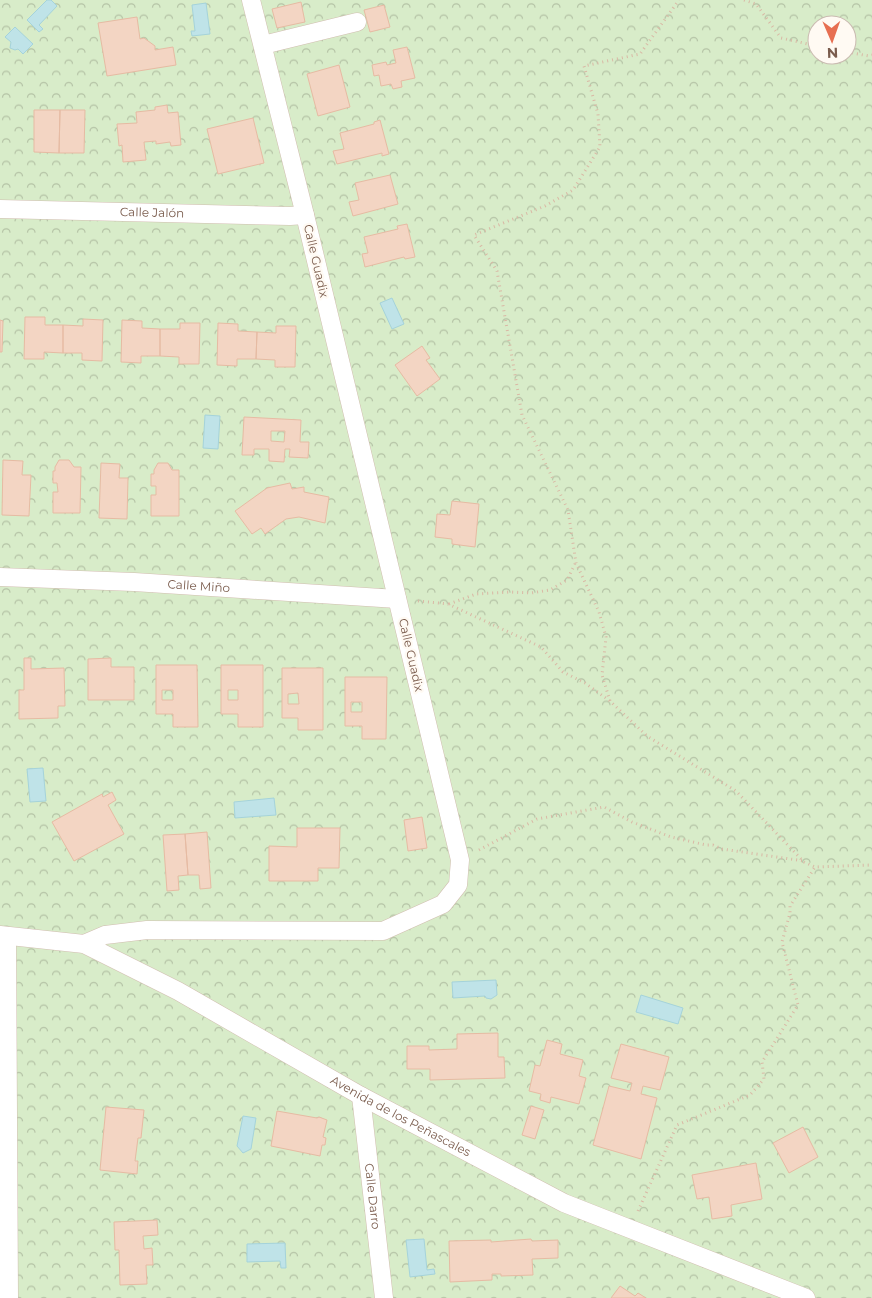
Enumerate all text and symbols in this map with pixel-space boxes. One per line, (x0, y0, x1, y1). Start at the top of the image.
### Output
north arrow (807, 15, 857, 65)
text: N (826, 44, 838, 62)
street label: Calle Jalón (120, 204, 184, 220)
street label: Calle Guadix (301, 223, 332, 299)
street label: Calle Miño (167, 576, 231, 595)
street label: Calle Guadix (396, 617, 427, 693)
street label: Avenida de los Peñascales (328, 1072, 474, 1160)
street label: Calle Darro (362, 1162, 384, 1230)

